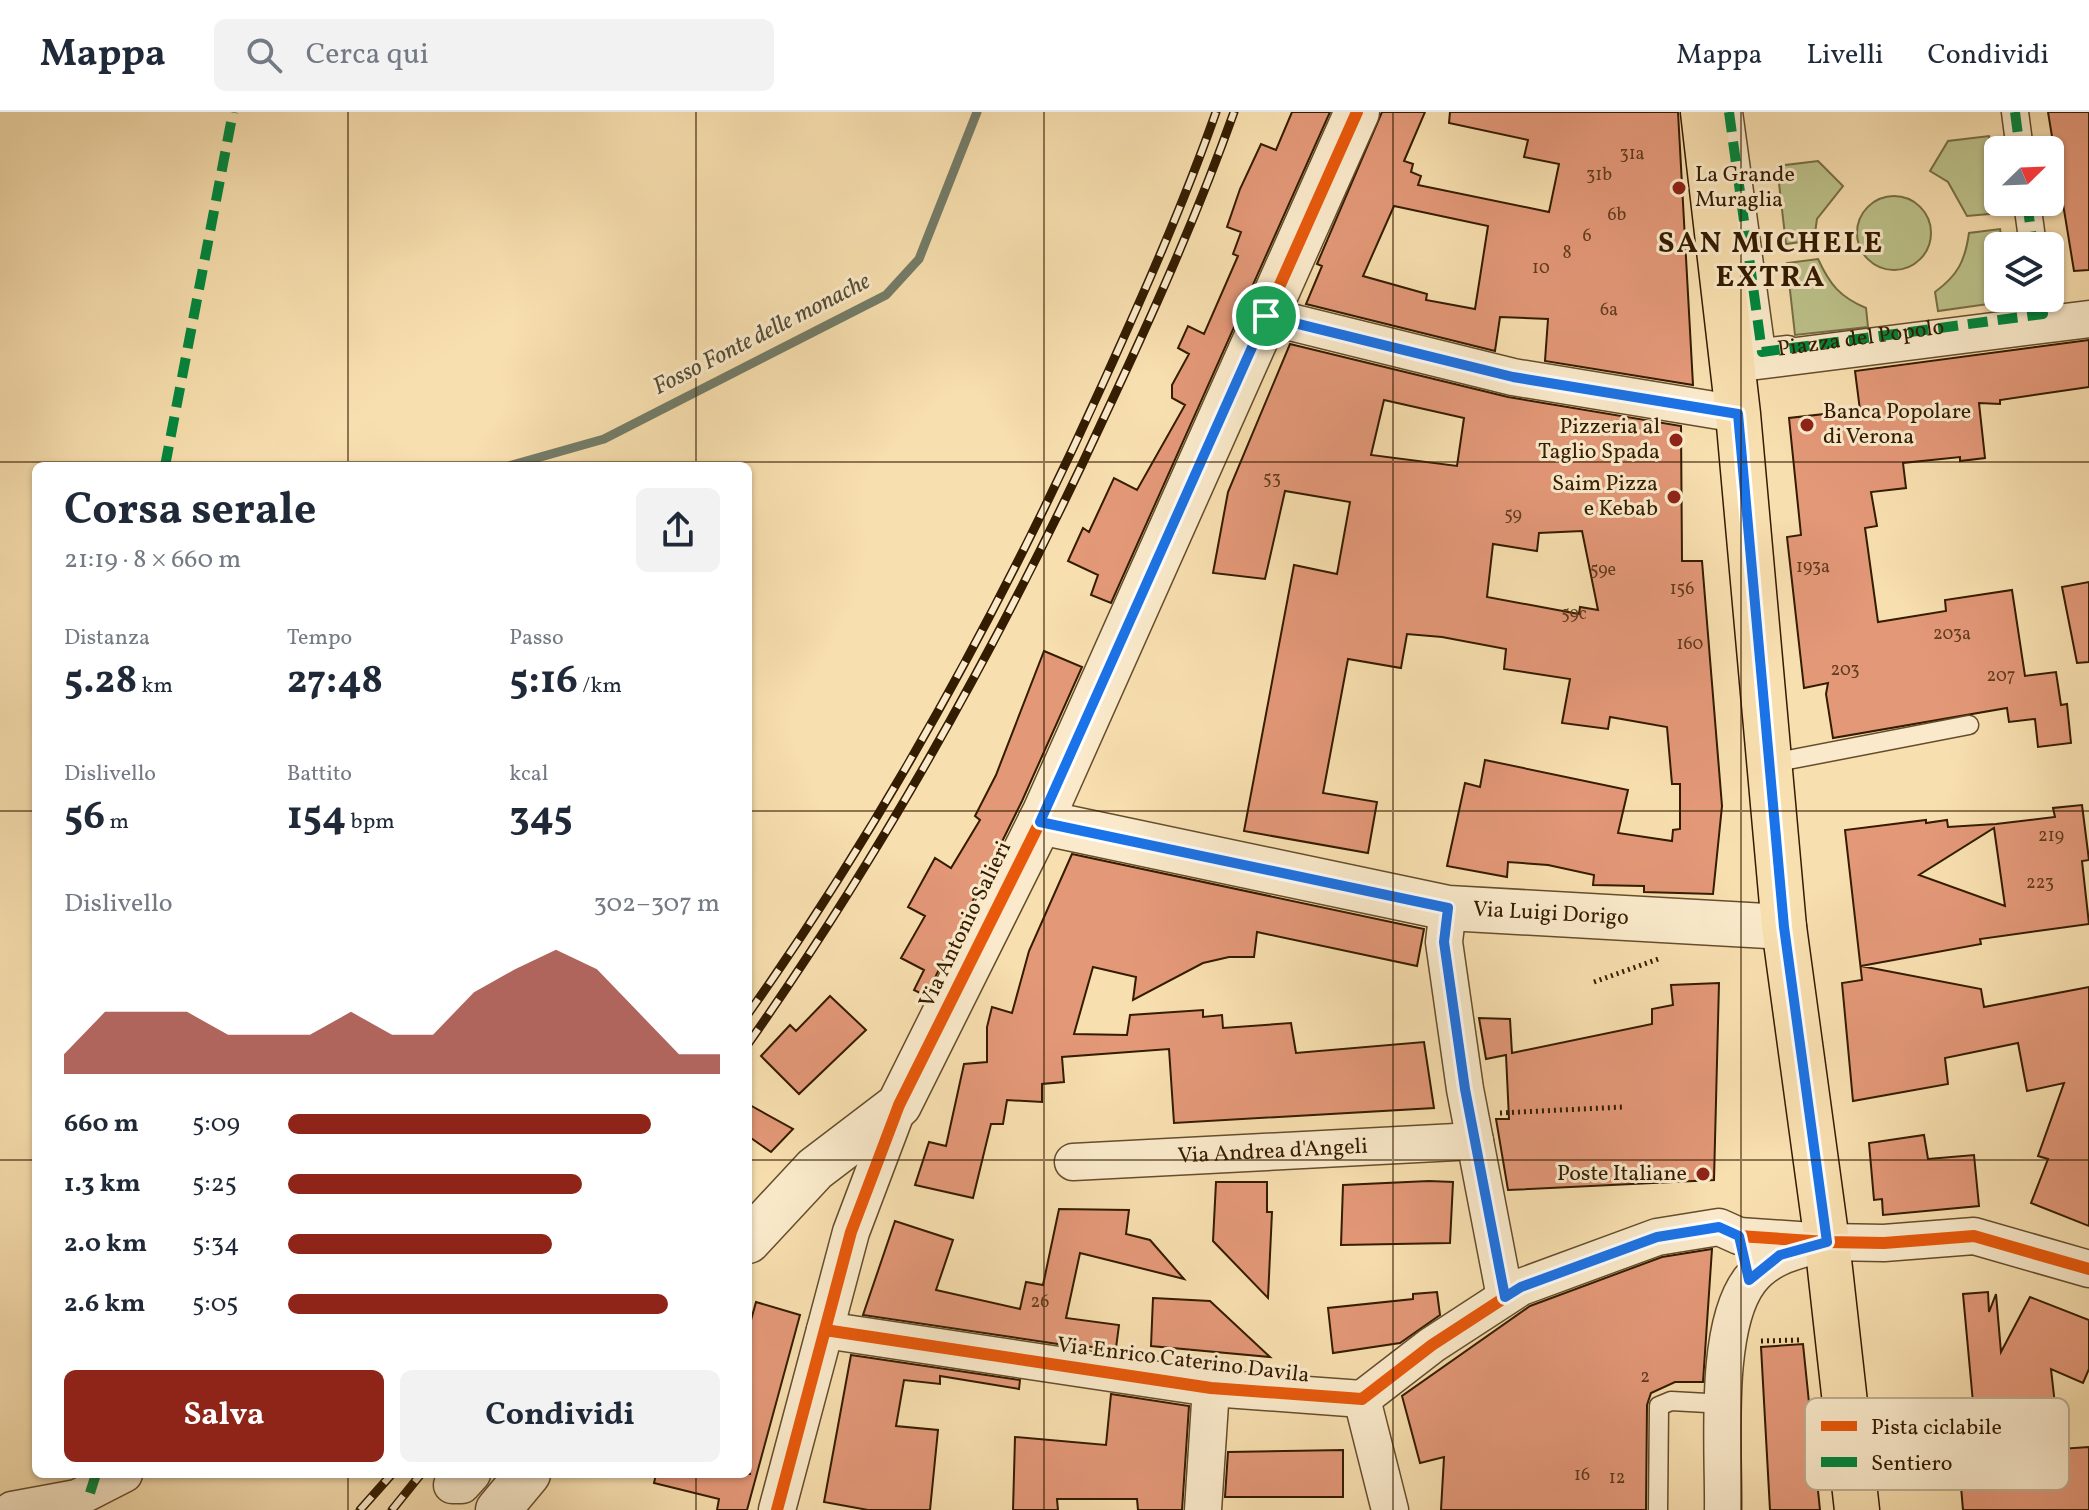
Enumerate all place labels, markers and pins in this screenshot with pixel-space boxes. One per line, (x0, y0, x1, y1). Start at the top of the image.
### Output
place label: La Grande Muraglia (1695, 160, 1795, 216)
marker: La Grande Muraglia (1670, 179, 1688, 197)
pin (1232, 282, 1300, 350)
place label: Banca Popolare di Verona (1823, 397, 1971, 453)
place label: Pizzeria al Taglio Spada (1538, 412, 1660, 468)
marker: Banca Popolare di Verona (1798, 416, 1816, 434)
marker: Pizzeria al Taglio Spada (1667, 431, 1685, 449)
place label: Saim Pizza e Kebab (1552, 469, 1658, 525)
marker: Saim Pizza e Kebab (1665, 488, 1683, 506)
place label: Poste Italiane (1557, 1159, 1687, 1190)
marker: Poste Italiane (1694, 1165, 1712, 1183)

